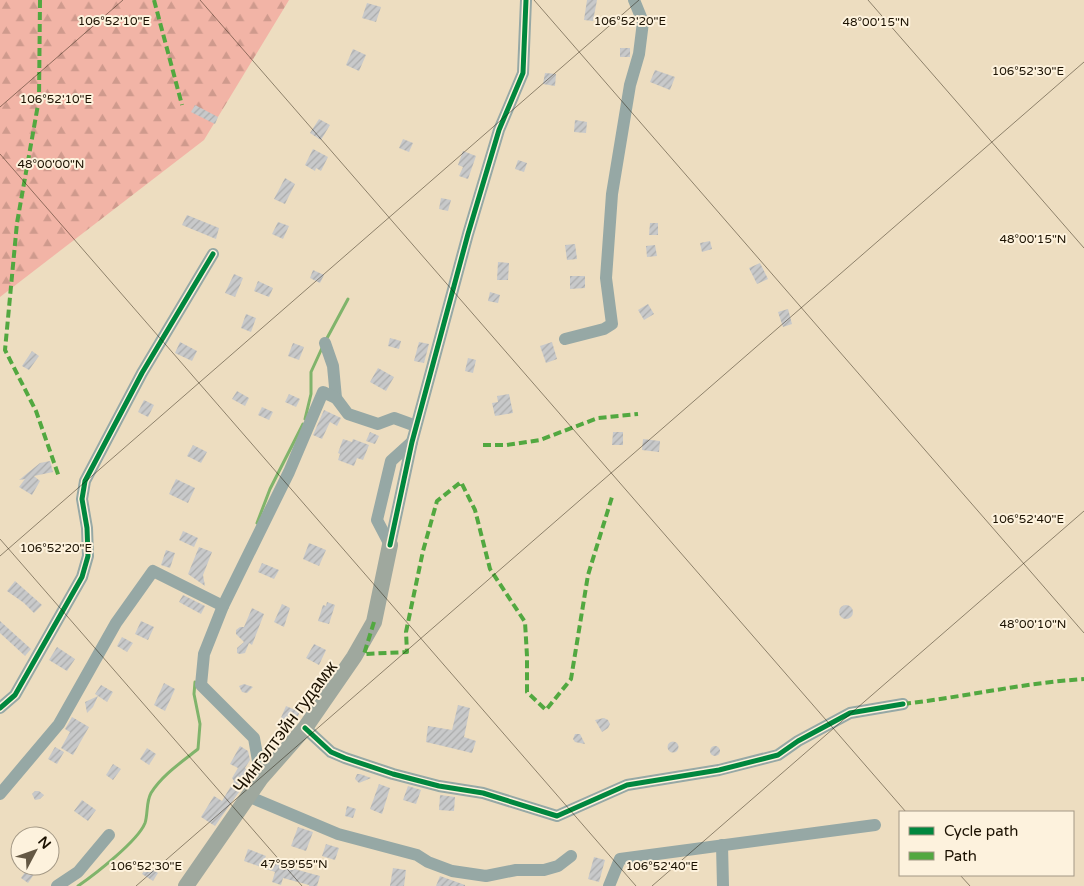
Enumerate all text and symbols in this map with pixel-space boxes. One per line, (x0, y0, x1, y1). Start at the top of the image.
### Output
text: 106°52'10"E (78, 14, 151, 28)
text: 106°52'20"E (594, 14, 667, 28)
text: 48°00'15"N (843, 15, 910, 29)
text: 106°52'30"E (992, 64, 1065, 78)
text: 106°52'10"E (20, 92, 93, 106)
text: 48°00'00"N (18, 157, 85, 171)
text: 48°00'15"N (1000, 232, 1067, 246)
text: 106°52'40"E (992, 512, 1065, 526)
text: 106°52'20"E (20, 541, 93, 555)
text: 48°00'10"N (1000, 617, 1067, 631)
street label: Чингэлтэйн гудамж (228, 657, 342, 797)
legend (899, 811, 1074, 876)
text: Cycle path (944, 822, 1018, 840)
north arrow (10, 826, 60, 876)
text: N (34, 833, 55, 853)
text: Path (944, 847, 977, 865)
text: 47°59'55"N (260, 857, 328, 871)
text: 106°52'30"E (110, 859, 183, 873)
text: 106°52'40"E (626, 859, 699, 873)

